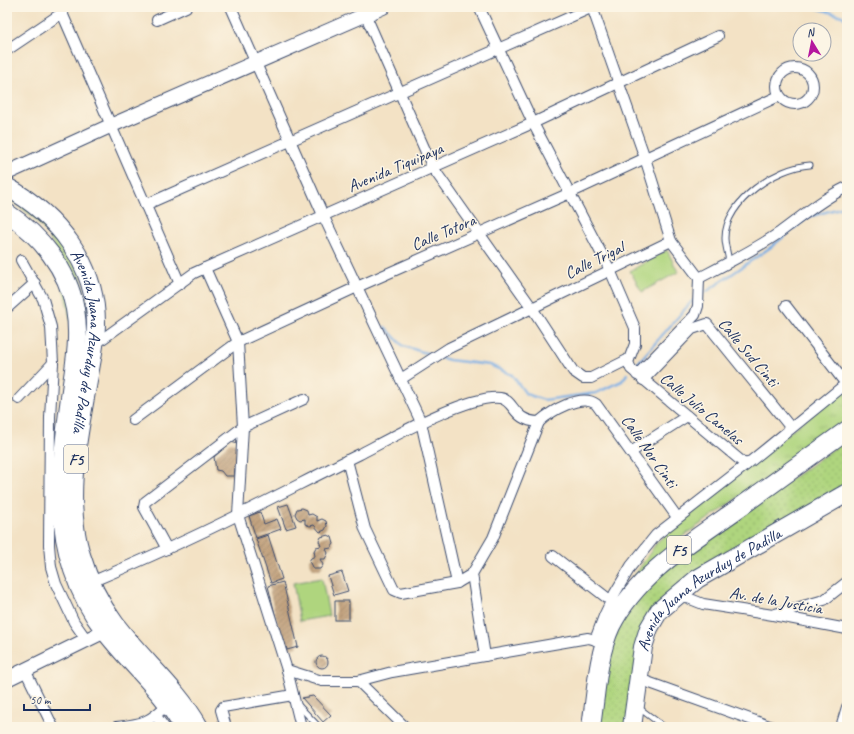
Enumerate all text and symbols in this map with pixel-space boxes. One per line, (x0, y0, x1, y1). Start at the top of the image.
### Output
north arrow (792, 22, 832, 62)
text: N (806, 24, 817, 40)
street label: Avenida Tiquipaya (344, 138, 447, 197)
street label: Calle Totora (408, 209, 480, 255)
street label: Calle Trigal (561, 236, 630, 284)
street label: Avenida Juana Azurduy de Padilla (66, 245, 106, 437)
street label: Calle Sud Cinti (714, 313, 785, 393)
street label: Calle Julio Canelas (656, 367, 749, 451)
street label: Calle Nor Cinti (617, 411, 683, 493)
road number: F5 (64, 445, 88, 473)
street label: Avenida Juana Azurduy de Padilla (632, 522, 787, 654)
road number: F5 (667, 536, 691, 564)
street label: Av. de la Justicia (728, 582, 826, 619)
scale bar (24, 686, 90, 712)
text: 50 m (30, 692, 52, 708)

